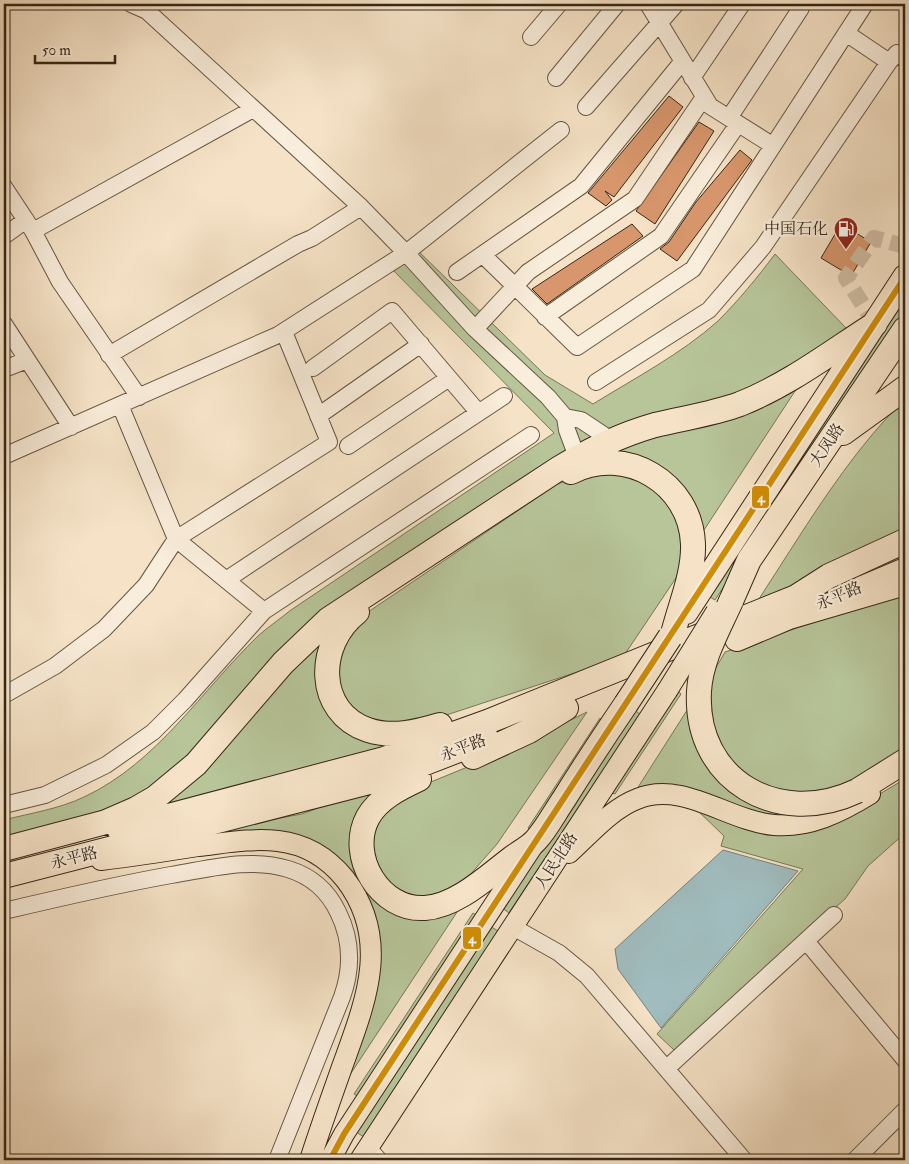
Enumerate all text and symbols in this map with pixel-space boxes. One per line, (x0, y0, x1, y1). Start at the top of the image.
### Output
scale bar (35, 32, 115, 64)
text: 50 m (42, 41, 71, 60)
fuel station icon: 中国石化 (833, 216, 859, 250)
place label: 中国石化 (764, 219, 828, 239)
street label: 大凤路 (805, 420, 849, 470)
line badge: 4 (751, 485, 770, 509)
text: 4 (756, 489, 766, 506)
street label: 永平路 (813, 577, 865, 615)
street label: 永平路 (437, 730, 489, 766)
street label: 人民北路 (530, 829, 582, 893)
street label: 永平路 (48, 842, 100, 874)
line badge: 4 (462, 926, 482, 950)
text: 4 (467, 930, 477, 947)

